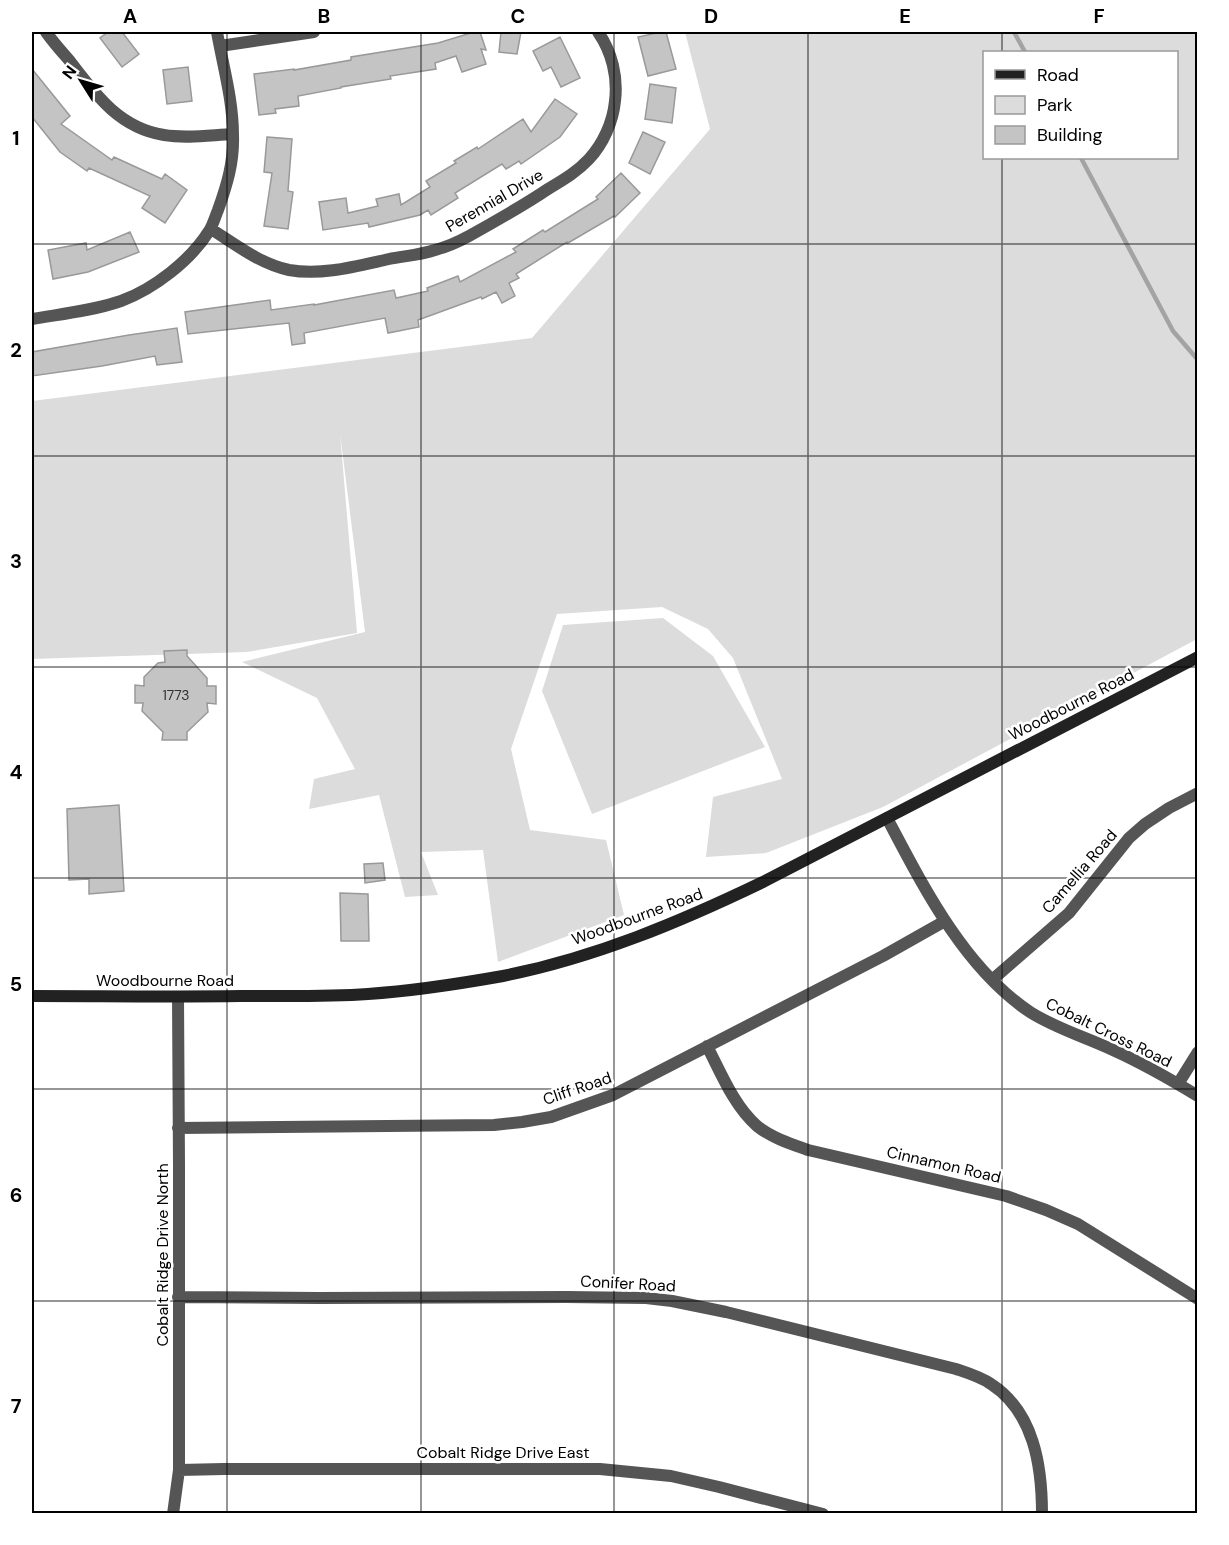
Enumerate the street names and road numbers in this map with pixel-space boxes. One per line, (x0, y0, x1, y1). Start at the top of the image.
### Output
street label: Perennial Drive (442, 164, 547, 237)
street label: Woodbourne Road (1005, 664, 1138, 745)
street label: Camellia Road (1037, 825, 1122, 918)
street label: Woodbourne Road (569, 883, 706, 950)
street label: Woodbourne Road (96, 970, 234, 991)
street label: Cobalt Cross Road (1042, 993, 1175, 1072)
street label: Cliff Road (540, 1067, 614, 1110)
street label: Cinnamon Road (885, 1141, 1003, 1188)
street label: Cobalt Ridge Drive North (152, 1163, 173, 1347)
street label: Conifer Road (580, 1271, 676, 1296)
street label: Cobalt Ridge Drive East (417, 1442, 589, 1463)

